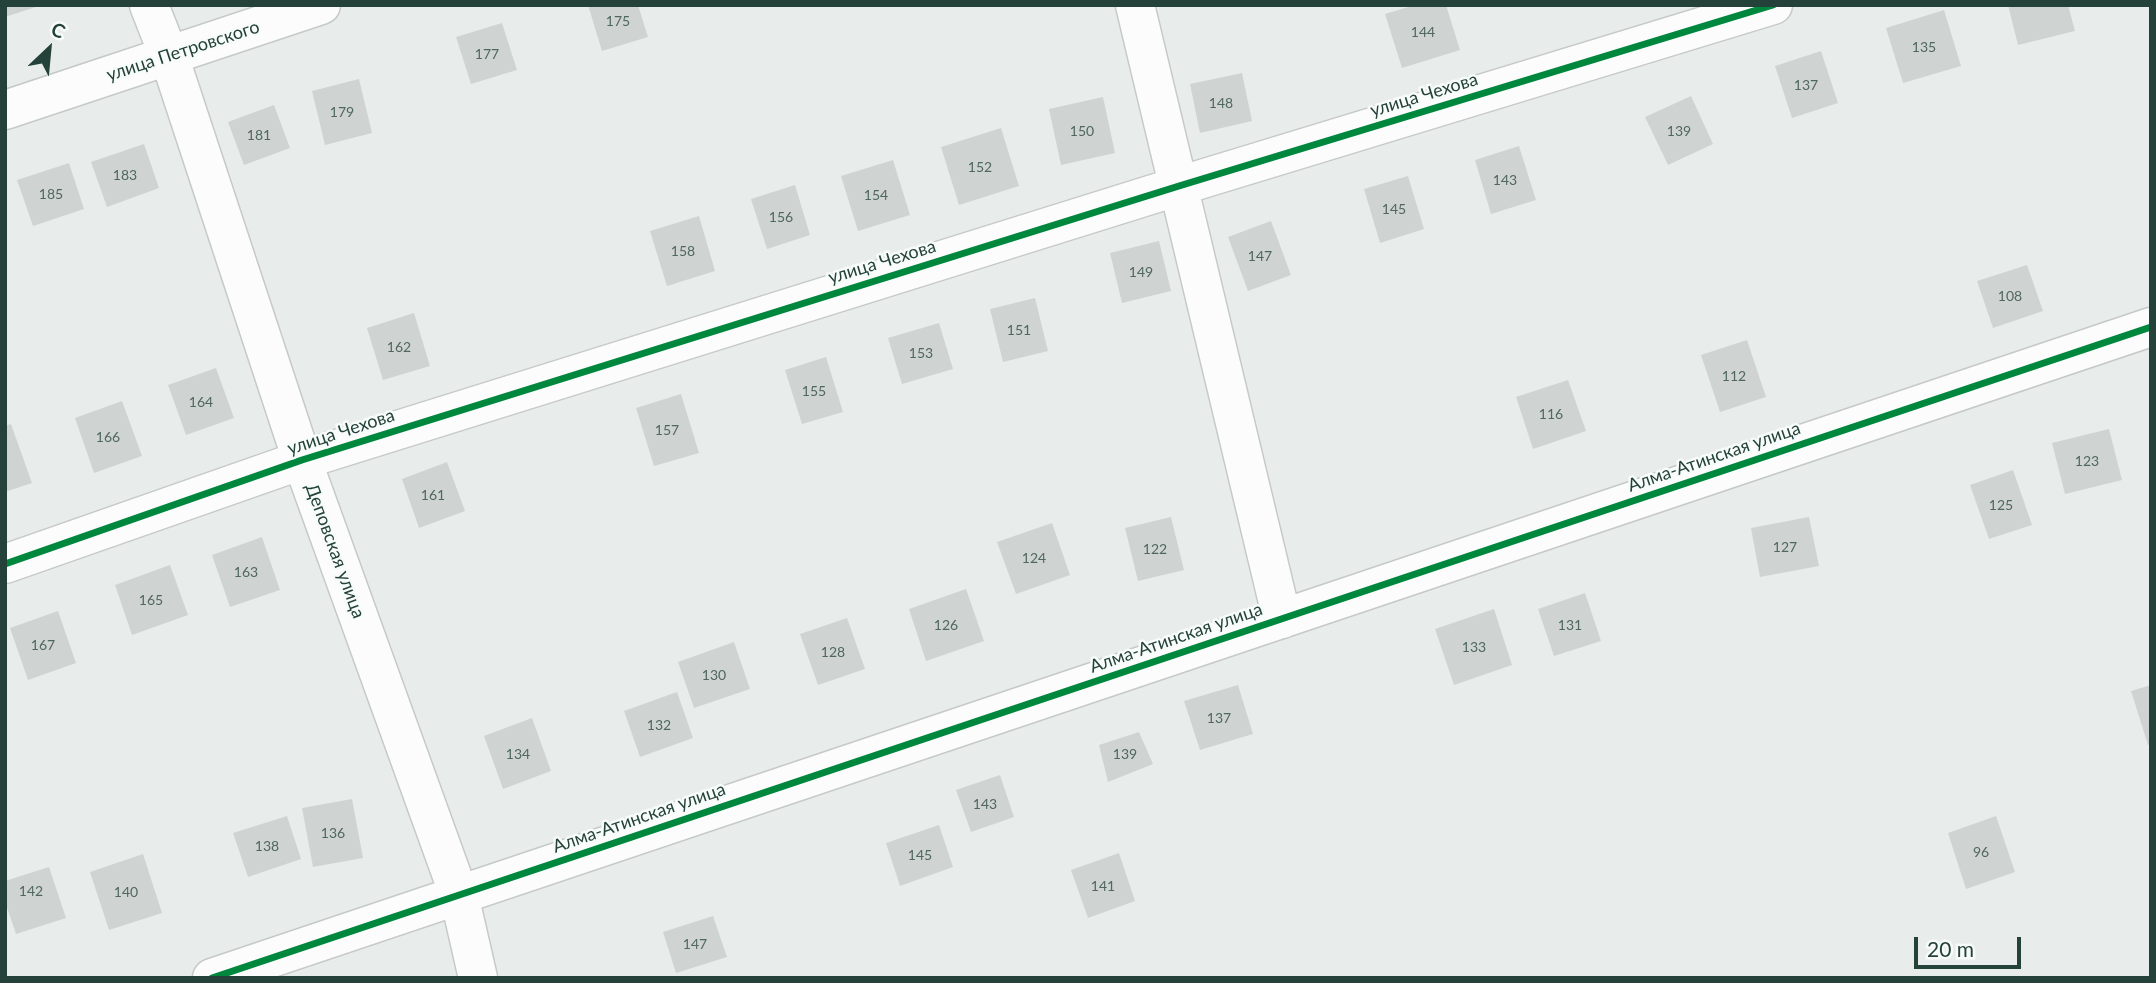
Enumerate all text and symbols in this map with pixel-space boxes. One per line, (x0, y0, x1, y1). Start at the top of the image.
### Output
house number: 175 (606, 13, 630, 29)
north arrow (14, 14, 84, 84)
street label: улица Петровского (104, 16, 262, 86)
text: С (48, 17, 69, 43)
house number: 144 (1411, 24, 1435, 40)
house number: 135 (1912, 39, 1936, 55)
house number: 177 (475, 46, 499, 62)
street label: улица Чехова (1368, 68, 1480, 122)
house number: 137 (1794, 77, 1818, 93)
house number: 148 (1209, 95, 1233, 111)
house number: 179 (330, 104, 354, 120)
house number: 150 (1070, 123, 1094, 139)
house number: 139 (1667, 123, 1691, 139)
house number: 181 (247, 127, 271, 143)
house number: 152 (968, 159, 992, 175)
house number: 183 (113, 167, 137, 183)
house number: 143 (1493, 172, 1517, 188)
house number: 185 (39, 186, 63, 202)
house number: 154 (864, 187, 888, 203)
house number: 145 (1382, 201, 1406, 217)
house number: 156 (769, 209, 793, 225)
street label: улица Чехова (826, 235, 938, 289)
house number: 158 (671, 243, 695, 259)
house number: 147 (1248, 248, 1272, 264)
house number: 149 (1129, 264, 1153, 280)
house number: 108 (1998, 288, 2022, 304)
house number: 151 (1007, 322, 1031, 338)
house number: 162 (387, 339, 411, 355)
house number: 153 (909, 345, 933, 361)
house number: 112 (1722, 368, 1746, 384)
house number: 155 (802, 383, 826, 399)
house number: 164 (189, 394, 213, 410)
street label: улица Чехова (285, 405, 397, 459)
house number: 116 (1539, 406, 1563, 422)
street label: Алма-Атинская улица (1625, 417, 1803, 497)
house number: 157 (655, 422, 679, 438)
house number: 166 (96, 429, 120, 445)
house number: 123 (2075, 453, 2099, 469)
street label: Деповская улица (301, 481, 369, 621)
house number: 161 (421, 487, 445, 503)
house number: 125 (1989, 497, 2013, 513)
house number: 127 (1773, 539, 1797, 555)
house number: 122 (1143, 541, 1167, 557)
house number: 124 (1022, 550, 1046, 566)
house number: 163 (234, 564, 258, 580)
house number: 165 (139, 592, 163, 608)
street label: Алма-Атинская улица (1087, 598, 1265, 678)
house number: 126 (934, 617, 958, 633)
house number: 131 (1558, 617, 1582, 633)
house number: 167 (31, 637, 55, 653)
house number: 133 (1462, 639, 1486, 655)
house number: 128 (821, 644, 845, 660)
house number: 130 (702, 667, 726, 683)
house number: 137 (1207, 710, 1231, 726)
house number: 132 (647, 717, 671, 733)
house number: 134 (506, 746, 530, 762)
house number: 139 (1113, 746, 1137, 762)
street label: Алма-Атинская улица (550, 778, 728, 858)
house number: 143 (973, 796, 997, 812)
house number: 136 (321, 825, 345, 841)
house number: 138 (255, 838, 279, 854)
house number: 96 (1973, 844, 1989, 860)
house number: 145 (908, 847, 932, 863)
house number: 141 (1091, 878, 1115, 894)
house number: 142 (19, 883, 43, 899)
house number: 140 (114, 884, 138, 900)
scale bar (1918, 923, 2025, 967)
house number: 147 (683, 936, 707, 952)
text: 20 m (1927, 936, 1974, 961)

